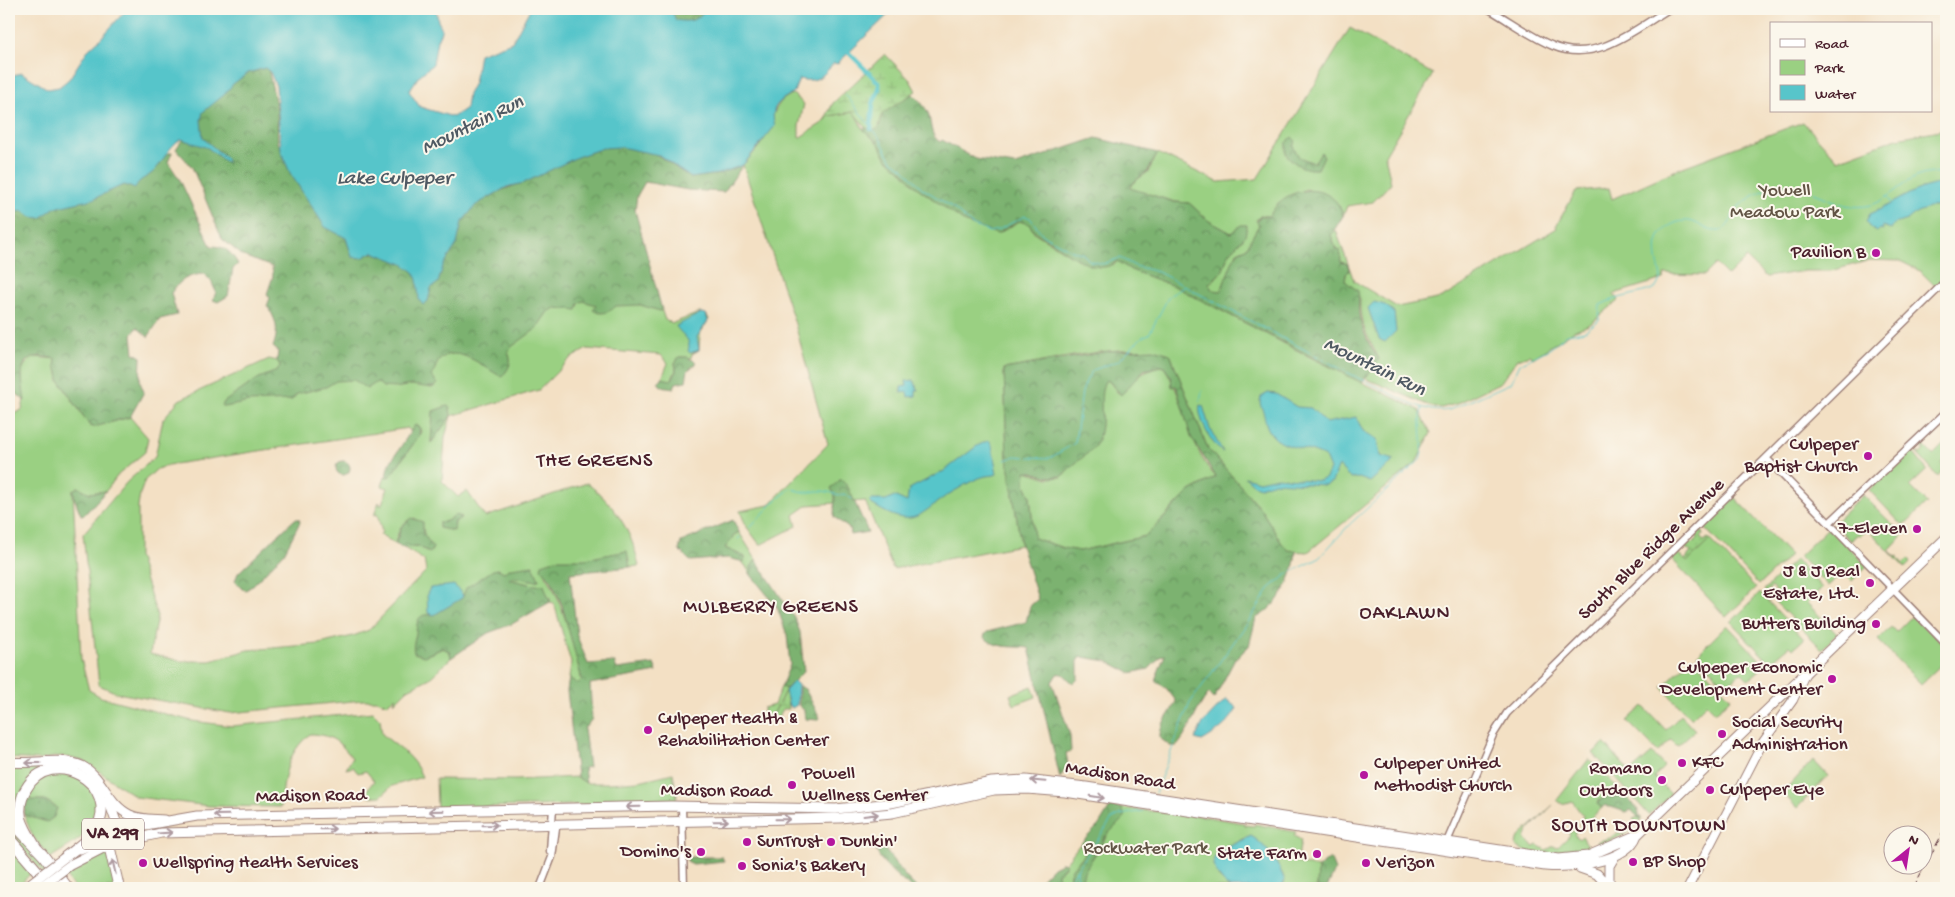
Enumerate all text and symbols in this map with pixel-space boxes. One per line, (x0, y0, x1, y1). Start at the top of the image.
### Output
legend (1770, 22, 1932, 112)
text: Road (1815, 36, 1849, 54)
text: Park (1814, 60, 1845, 78)
text: Water (1815, 86, 1857, 104)
water label: Mountain Run (418, 91, 528, 161)
water label: Lake Culpeper (337, 168, 455, 191)
park label: Yowell Meadow Park (1730, 180, 1842, 225)
place label: Pavilion B (1790, 242, 1867, 265)
marker: Pavilion B (1870, 247, 1882, 259)
water label: Mountain Run (1319, 333, 1429, 403)
place label: Culpeper Baptist Church (1743, 434, 1860, 479)
marker: Culpeper Baptist Church (1862, 450, 1874, 462)
district label: THE GREENS (536, 451, 653, 474)
street label: South Blue Ridge Avenue (1574, 474, 1730, 626)
place label: 7-Eleven (1837, 518, 1907, 541)
marker: 7-Eleven (1911, 523, 1923, 535)
place label: J & J Real Estate, Ltd. (1763, 561, 1860, 606)
marker: J & J Real Estate, Ltd. (1864, 577, 1876, 589)
district label: MULBERRY GREENS (683, 597, 859, 620)
district label: OAKLAWN (1359, 603, 1451, 626)
place label: Butters Building (1741, 613, 1866, 636)
marker: Butters Building (1870, 618, 1882, 630)
place label: Culpeper Economic Development Center (1658, 657, 1824, 702)
marker: Culpeper Economic Development Center (1826, 673, 1838, 685)
place label: Culpeper Health & Rehabilitation Center (658, 708, 830, 753)
place label: Social Security Administration (1732, 712, 1848, 757)
marker: Culpeper Health & Rehabilitation Center (642, 724, 654, 736)
marker: Social Security Administration (1716, 728, 1728, 740)
place label: KFC (1692, 752, 1724, 775)
place label: Culpeper United Methodist Church (1374, 753, 1512, 798)
street label: Madison Road (1063, 757, 1178, 797)
marker: KFC (1676, 757, 1688, 769)
one-way arrow (25, 758, 42, 768)
place label: Romano Outdoors (1579, 758, 1653, 803)
place label: Powell Wellness Center (801, 763, 929, 808)
marker: Culpeper United Methodist Church (1358, 769, 1370, 781)
marker: Romano Outdoors (1656, 774, 1668, 786)
one-way arrow (1030, 777, 1046, 786)
marker: Powell Wellness Center (786, 779, 798, 791)
place label: Culpeper Eye (1720, 779, 1824, 802)
street label: Madison Road (660, 780, 773, 804)
marker: Culpeper Eye (1704, 784, 1716, 796)
street label: Madison Road (255, 785, 368, 809)
one-way arrow (1088, 793, 1104, 803)
one-way arrow (625, 802, 642, 812)
one-way arrow (428, 806, 444, 815)
one-way arrow (863, 810, 879, 820)
one-way arrow (213, 811, 229, 820)
one-way arrow (774, 815, 790, 824)
one-way arrow (712, 816, 729, 826)
district label: SOUTH DOWNTOWN (1551, 816, 1727, 839)
road number: VA 299 (82, 819, 144, 850)
one-way arrow (482, 820, 498, 830)
one-way arrow (320, 824, 336, 834)
north arrow (1882, 824, 1932, 874)
one-way arrow (157, 828, 173, 838)
place label: SunTrust (757, 831, 824, 854)
place label: Dunkin' (839, 831, 898, 854)
text: N (1905, 831, 1921, 851)
marker: SunTrust (741, 836, 753, 848)
marker: Dunkin' (825, 836, 837, 848)
park label: Rockwater Park (1083, 838, 1210, 861)
place label: Domino's (618, 841, 692, 864)
place label: State Farm (1217, 843, 1307, 866)
marker: Domino's (695, 846, 707, 858)
marker: State Farm (1311, 848, 1323, 860)
place label: BP Shop (1642, 851, 1707, 874)
place label: Wellspring Health Services (153, 852, 359, 875)
place label: Verizon (1375, 852, 1434, 875)
place label: Sonia's Bakery (752, 855, 866, 878)
marker: BP Shop (1627, 856, 1639, 868)
marker: Wellspring Health Services (137, 857, 149, 869)
marker: Verizon (1360, 857, 1372, 869)
one-way arrow (109, 859, 118, 875)
marker: Sonia's Bakery (736, 860, 748, 872)

